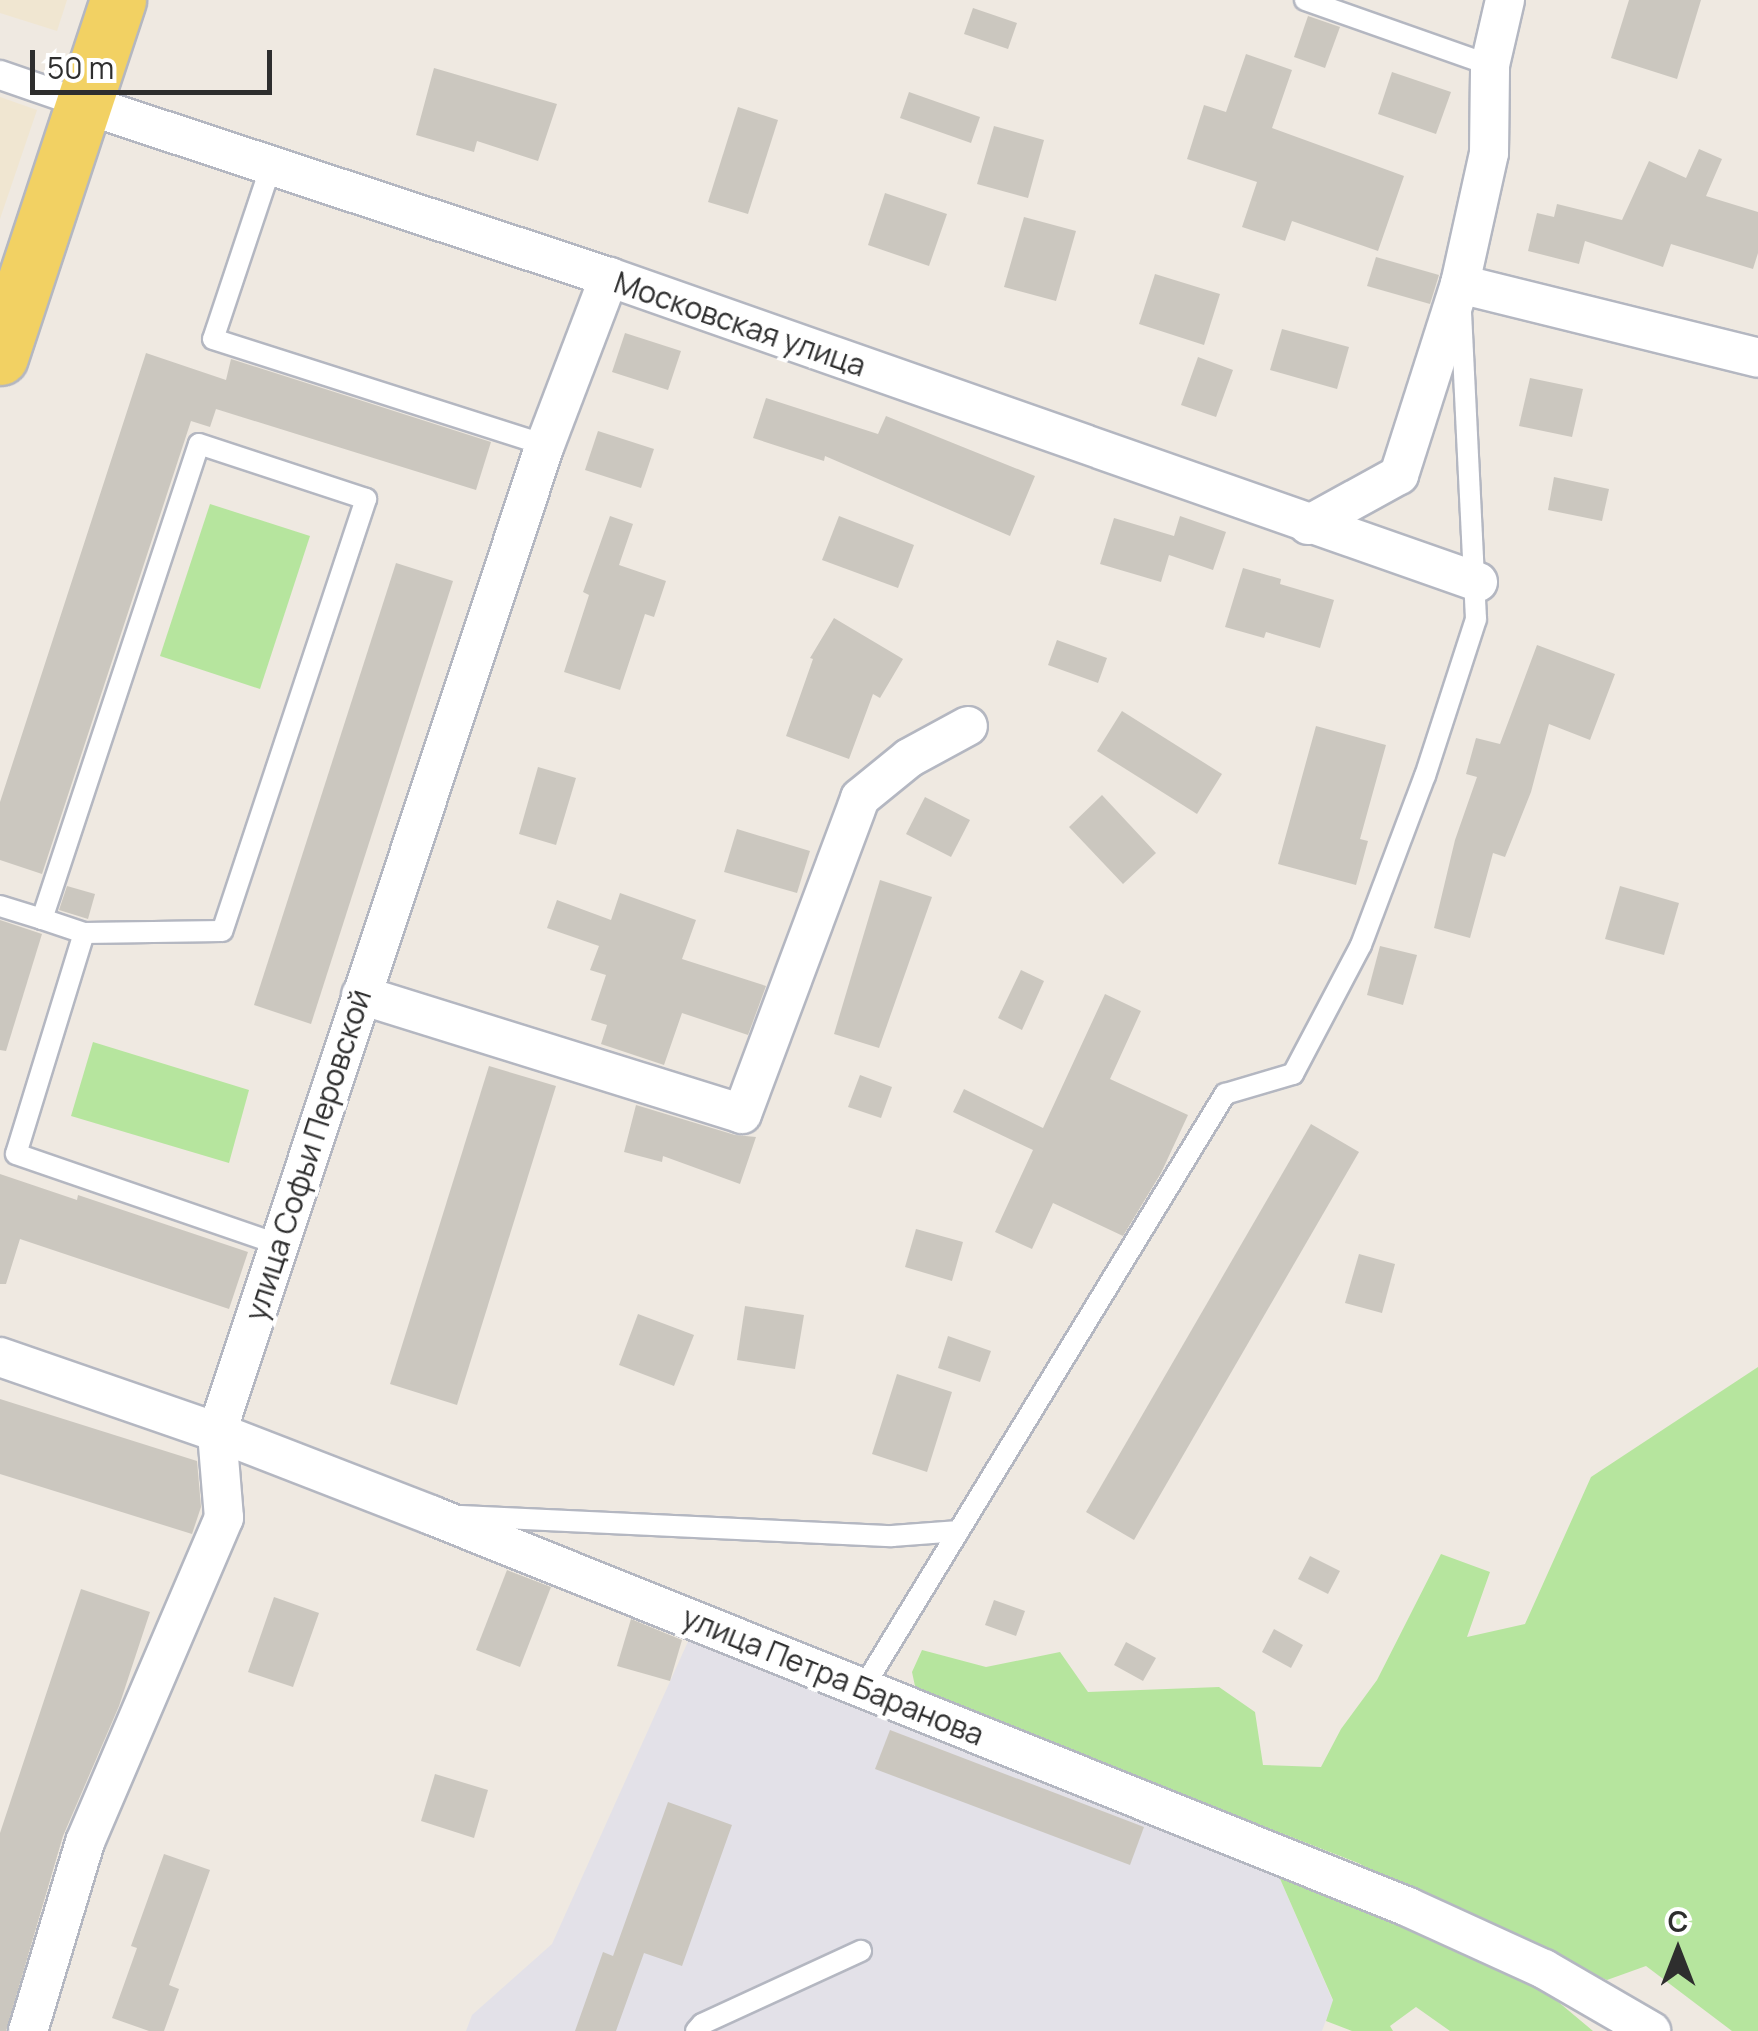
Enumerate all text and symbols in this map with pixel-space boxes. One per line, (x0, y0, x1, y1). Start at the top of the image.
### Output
scale bar (35, 30, 278, 92)
text: 50 m (47, 47, 114, 88)
street label: Московская улица (610, 264, 870, 384)
street label: улица Софьи Перовской (237, 985, 379, 1325)
street label: улица Петра Баранова (677, 1599, 989, 1753)
north arrow (1628, 1901, 1728, 2001)
text: С (1668, 1902, 1688, 1940)

